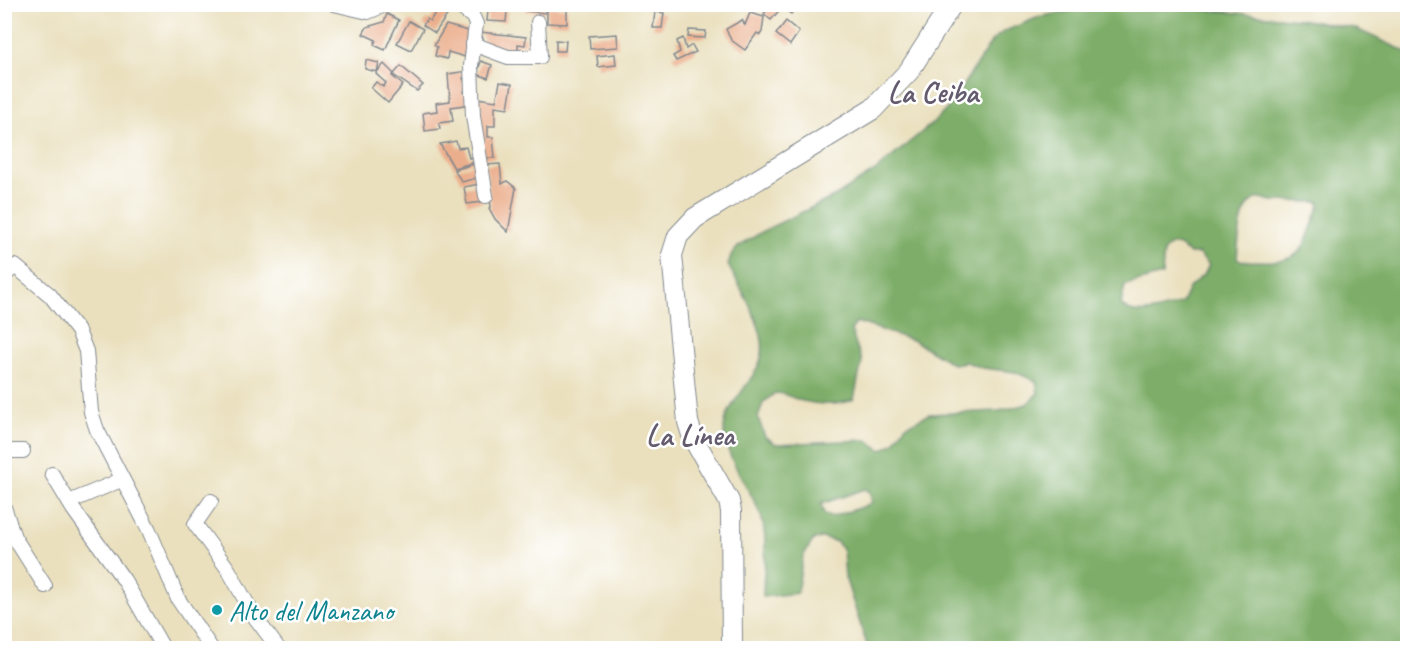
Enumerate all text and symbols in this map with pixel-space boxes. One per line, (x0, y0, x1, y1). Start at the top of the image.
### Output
district label: La Ceiba (888, 73, 981, 111)
district label: La Línea (646, 416, 737, 454)
place label: Alto del Manzano (229, 593, 396, 628)
marker: Alto del Manzano (210, 603, 224, 617)

